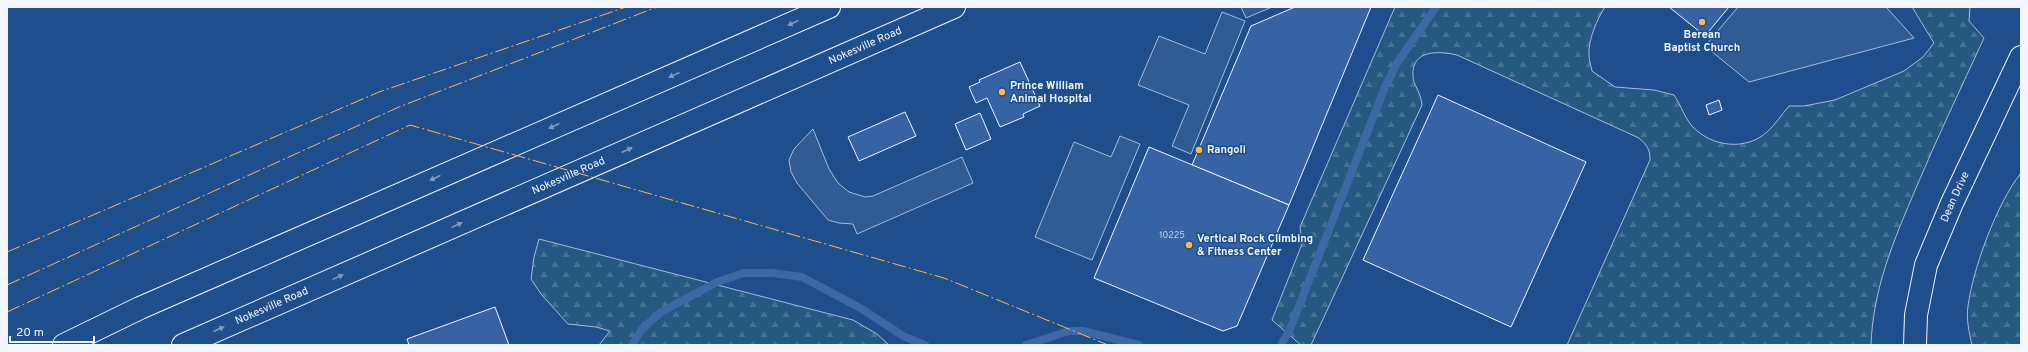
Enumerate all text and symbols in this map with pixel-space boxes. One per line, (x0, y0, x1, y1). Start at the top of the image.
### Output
marker: Berean Baptist Church (1697, 17, 1707, 27)
one-way arrow (786, 20, 798, 26)
street label: Nokesville Road (827, 24, 904, 68)
place label: Berean Baptist Church (1664, 28, 1740, 55)
one-way arrow (667, 72, 679, 78)
place label: Prince William Animal Hospital (1010, 79, 1092, 106)
marker: Prince William Animal Hospital (997, 87, 1007, 97)
one-way arrow (548, 124, 560, 130)
place label: Rangoli (1207, 143, 1246, 157)
marker: Rangoli (1194, 145, 1204, 155)
one-way arrow (622, 147, 633, 153)
street label: Nokesville Road (530, 154, 607, 198)
street label: Dean Drive (1938, 169, 1973, 224)
one-way arrow (429, 176, 441, 182)
one-way arrow (451, 222, 463, 228)
house number: 10225 (1159, 230, 1185, 241)
place label: Vertical Rock Climbing & Fitness Center (1197, 232, 1313, 259)
marker: Vertical Rock Climbing & Fitness Center (1184, 240, 1194, 250)
one-way arrow (332, 274, 343, 280)
street label: Nokesville Road (233, 284, 311, 328)
scale bar (10, 318, 94, 344)
text: 20 m (16, 325, 44, 341)
one-way arrow (213, 326, 225, 332)

